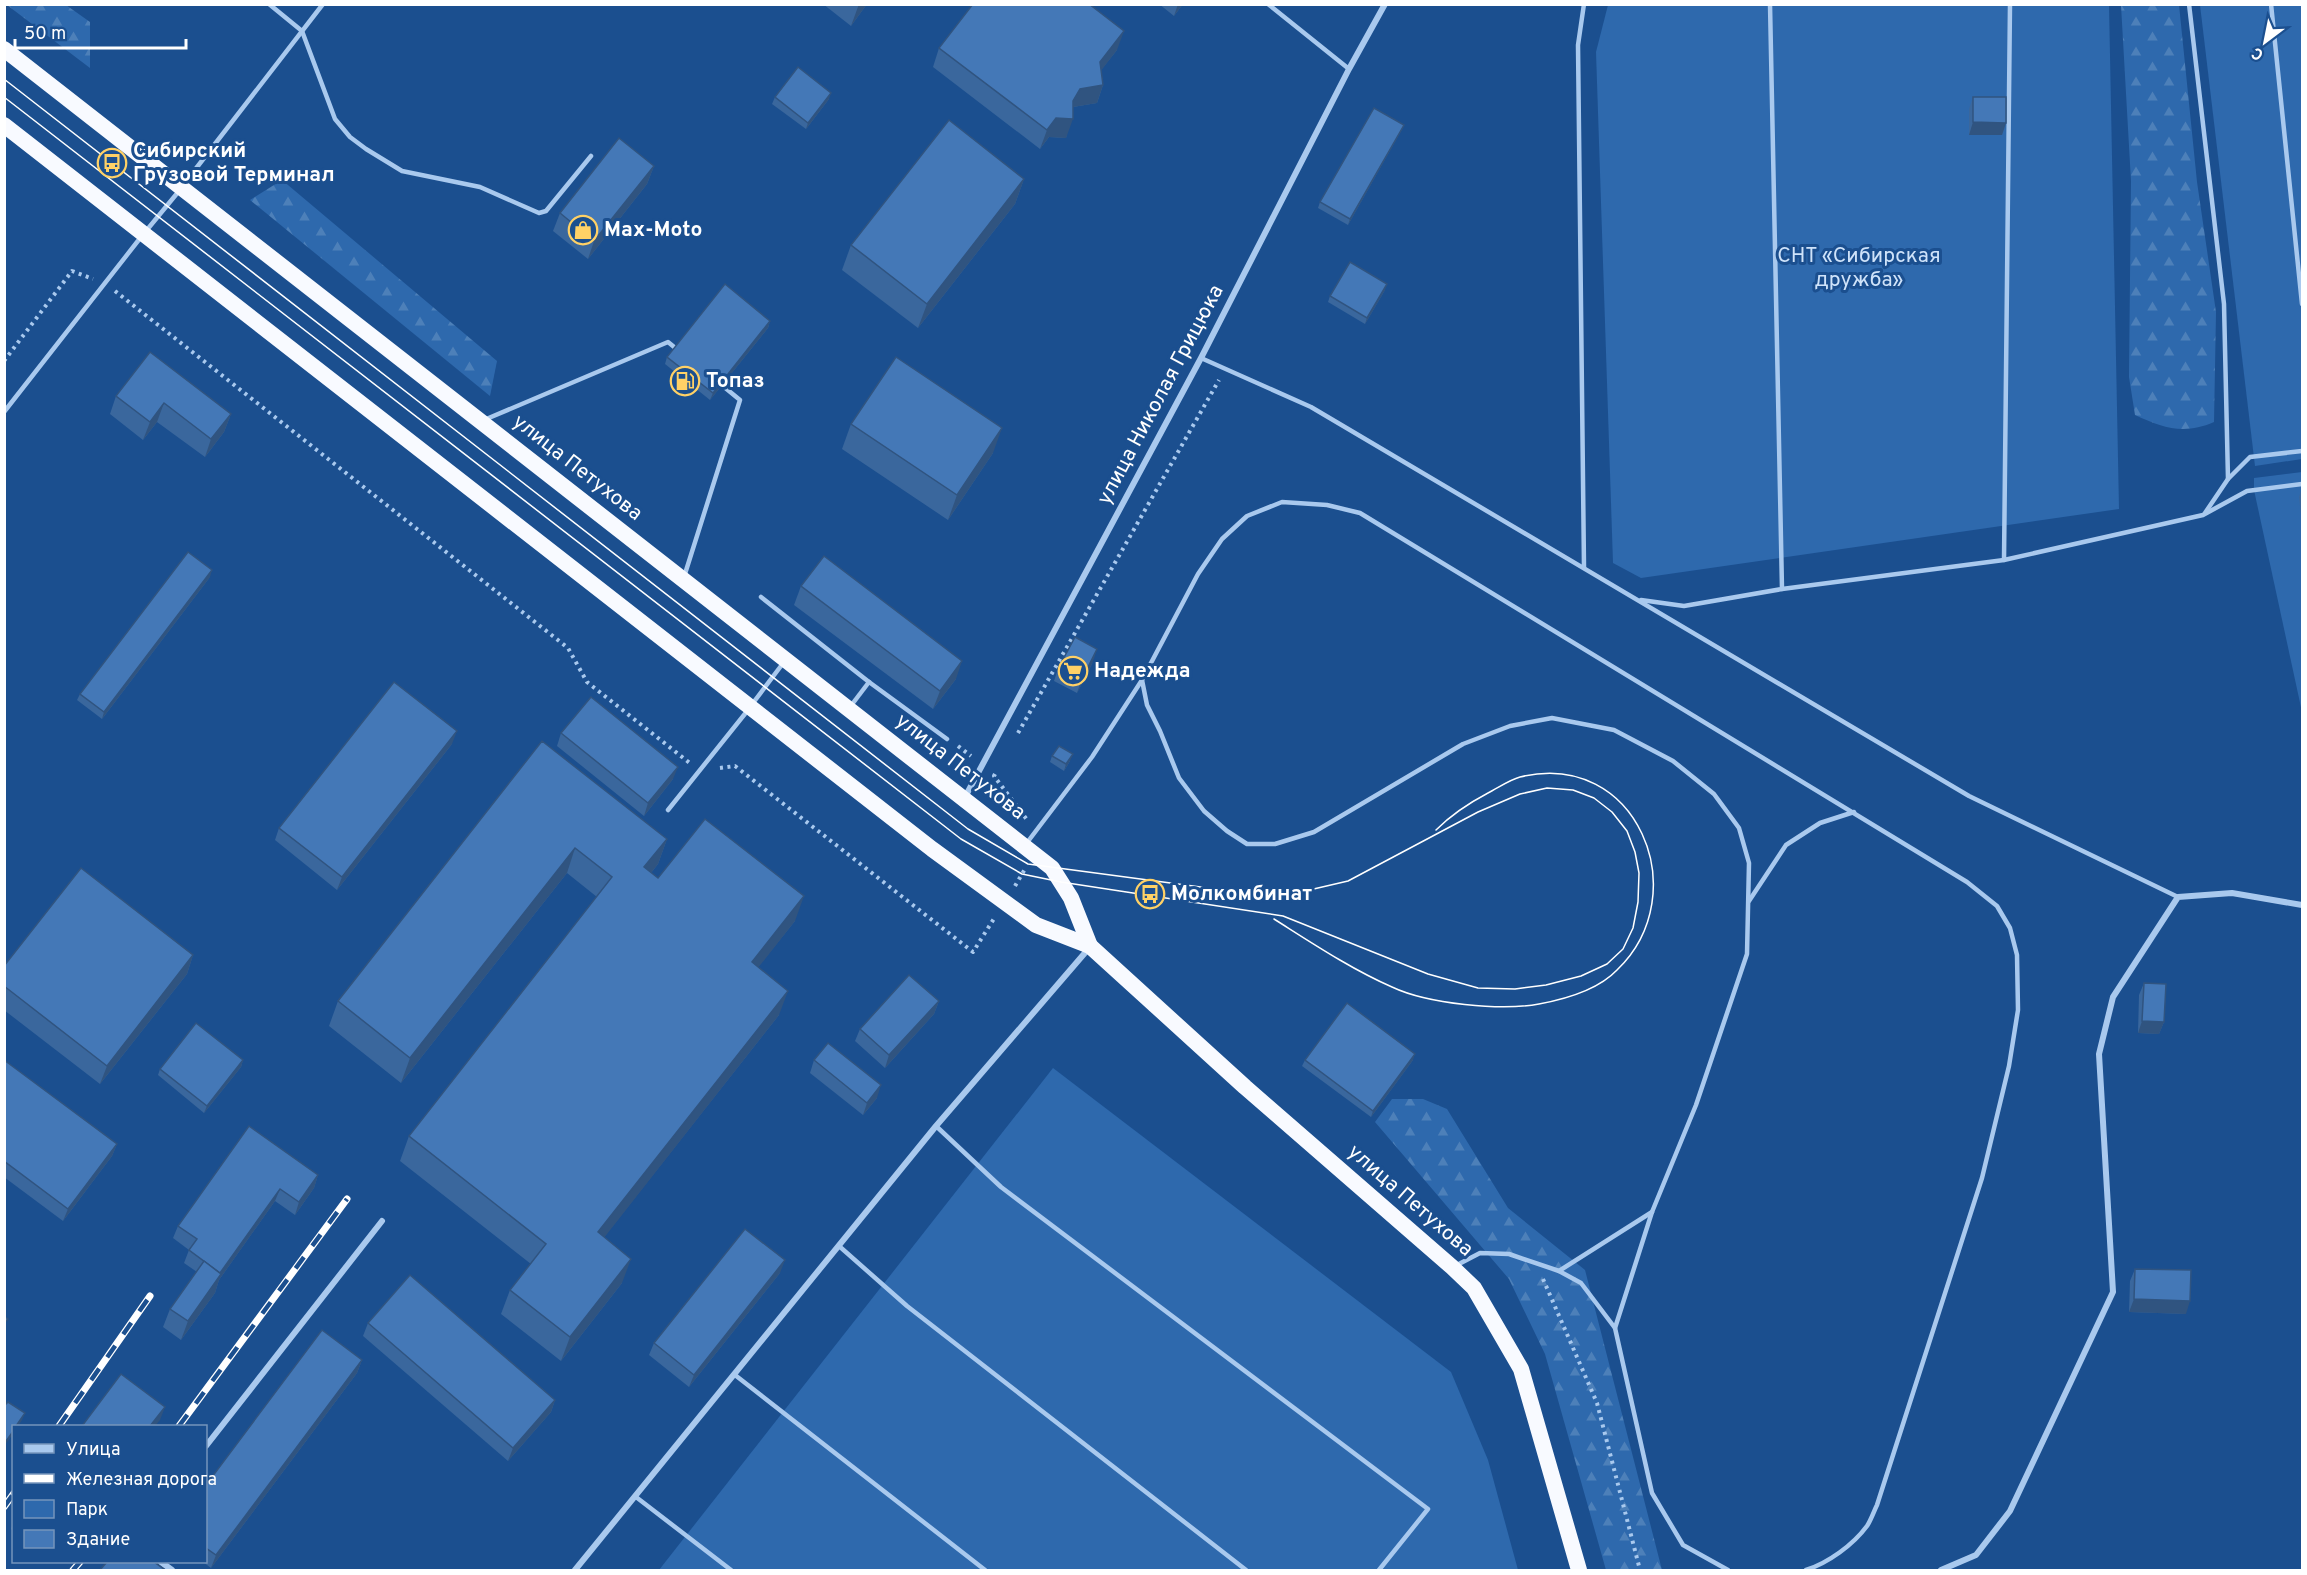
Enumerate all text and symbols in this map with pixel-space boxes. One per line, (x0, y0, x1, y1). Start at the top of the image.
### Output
scale bar (15, 12, 186, 50)
north arrow (2235, 12, 2295, 72)
text: 50 m (24, 23, 66, 46)
text: С (2248, 42, 2268, 64)
place label: Сибирский Грузовой Терминал (133, 138, 335, 189)
bus stop icon: Сибирский Грузовой Терминал (96, 147, 128, 179)
shop icon: Max-Moto (567, 214, 599, 246)
place label: Max-Moto (604, 217, 702, 244)
park label: СНТ «Сибирская дружба» (1777, 243, 1941, 294)
street label: улица Николая Грицюка (1091, 280, 1231, 510)
fuel station icon: Топаз (669, 365, 701, 397)
place label: Топаз (706, 368, 765, 395)
street label: улица Петухова (506, 409, 648, 527)
supermarket icon: Надежда (1057, 655, 1089, 687)
place label: Надежда (1094, 658, 1190, 685)
street label: улица Петухова (889, 708, 1031, 826)
bus stop icon: Молкомбинат (1134, 878, 1166, 910)
place label: Молкомбинат (1171, 881, 1312, 908)
street label: улица Петухова (1342, 1139, 1478, 1263)
legend (12, 1425, 207, 1563)
text: Улица (66, 1439, 120, 1462)
text: Железная дорога (66, 1469, 217, 1492)
text: Парк (66, 1499, 108, 1522)
text: Здание (66, 1529, 130, 1552)

